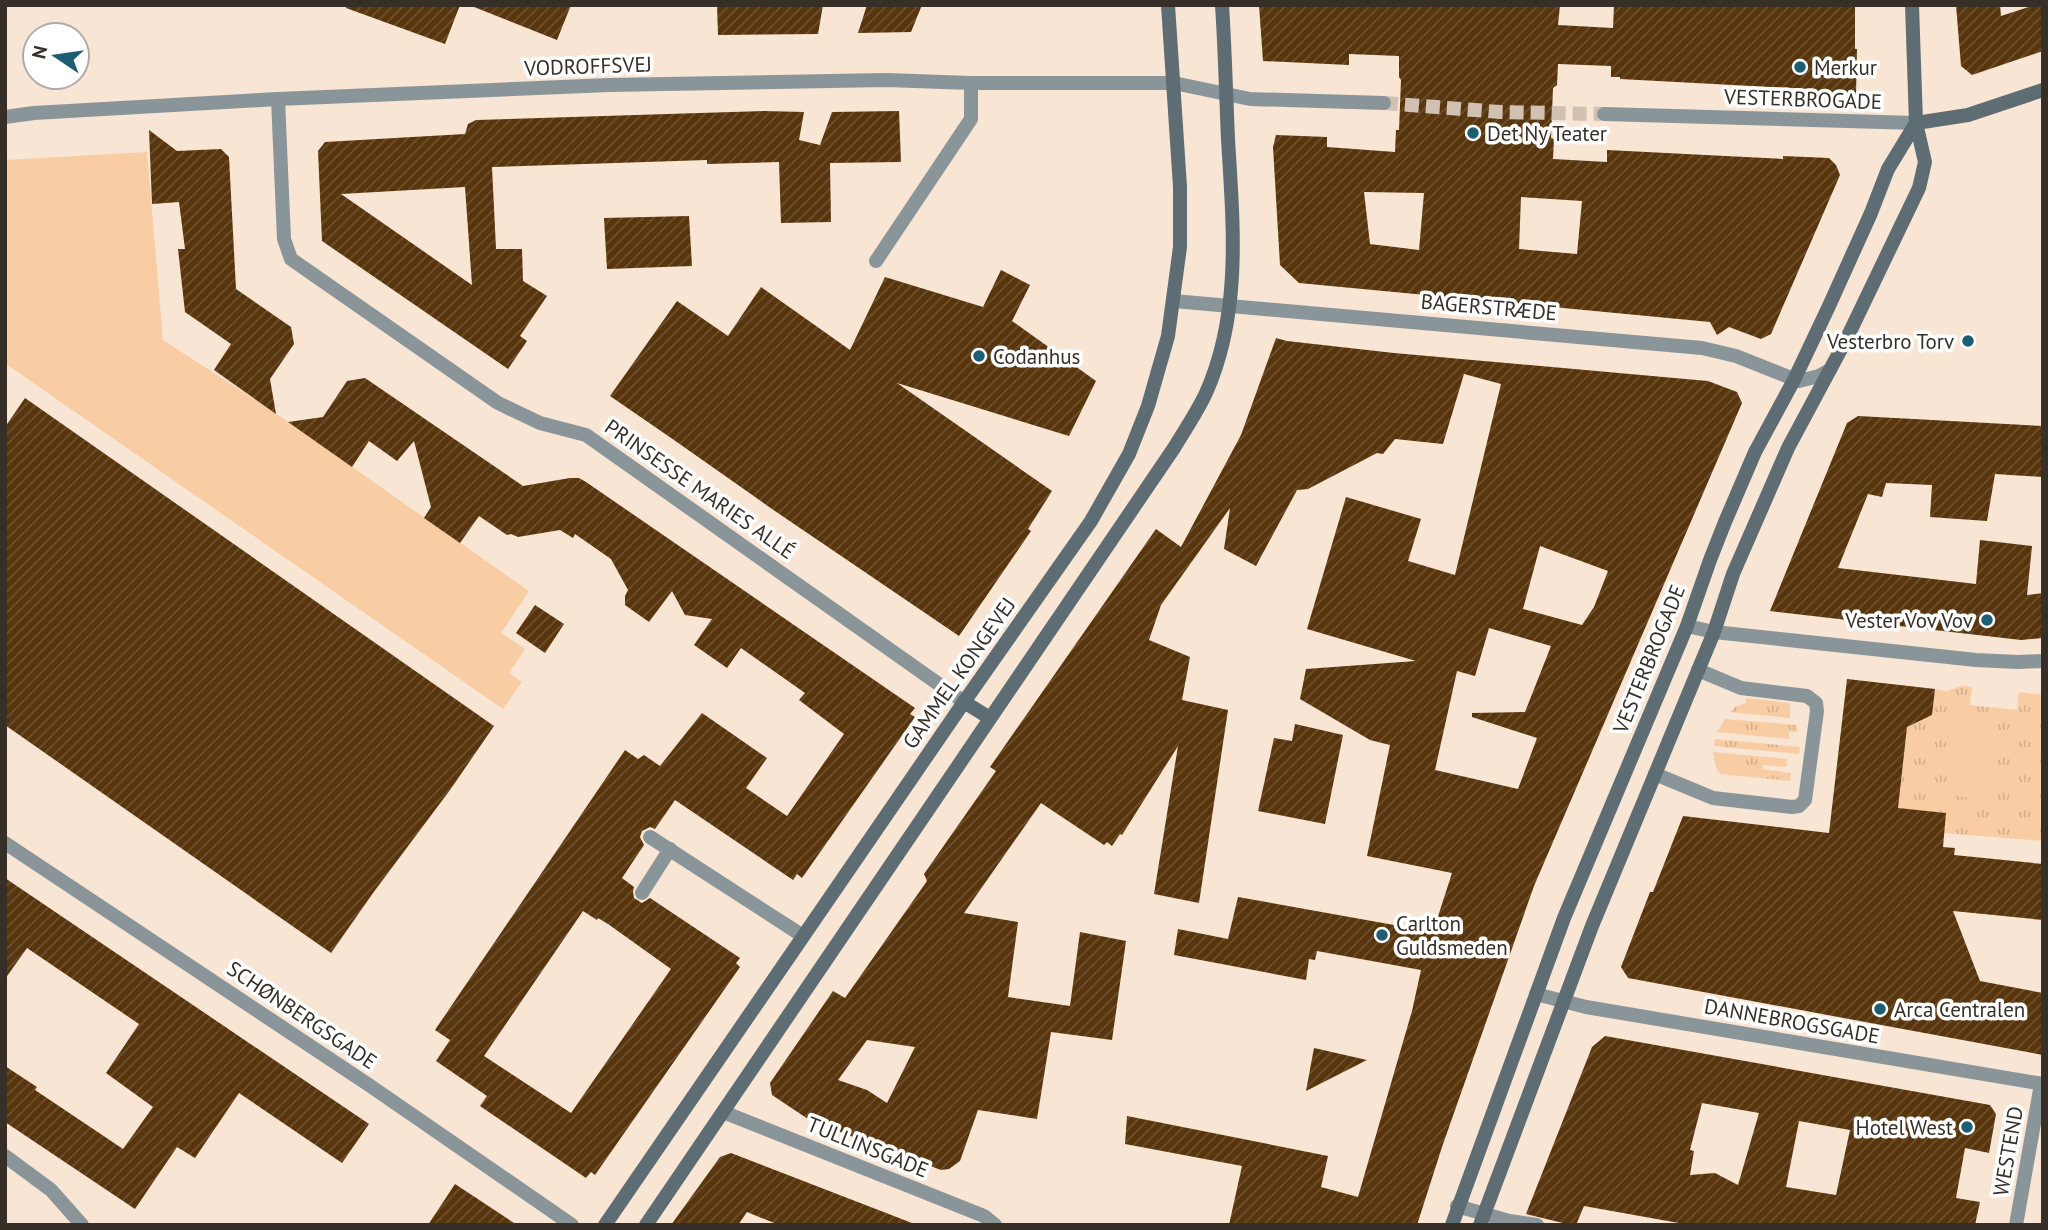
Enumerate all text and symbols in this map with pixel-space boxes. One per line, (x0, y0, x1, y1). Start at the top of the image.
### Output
north arrow (21, 21, 91, 91)
text: N (26, 43, 53, 61)
street label: VODROFFSVEJ (523, 50, 652, 82)
place label: Merkur (1814, 54, 1877, 81)
marker: Merkur (1792, 59, 1808, 75)
street label: VESTERBROGADE (1723, 83, 1882, 115)
place label: Det Ny Teater (1487, 120, 1607, 147)
marker: Det Ny Teater (1465, 125, 1481, 141)
street label: BAGERSTRÆDE (1420, 288, 1558, 326)
place label: Vesterbro Torv (1826, 328, 1954, 355)
marker: Vesterbro Torv (1960, 333, 1976, 349)
place label: Codanhus (993, 343, 1080, 370)
marker: Codanhus (971, 348, 987, 364)
street label: PRINSESSE MARIES ALLÉ (600, 413, 800, 565)
street label: VESTERBROGADE (1606, 581, 1691, 738)
street label: GAMMEL KONGEVEJ (897, 592, 1021, 754)
place label: Vester Vov Vov (1844, 607, 1973, 634)
marker: Vester Vov Vov (1979, 612, 1995, 628)
place label: Carlton Guldsmeden (1396, 910, 1508, 961)
marker: Carlton Guldsmeden (1374, 927, 1390, 943)
street label: SCHØNBERGSGADE (222, 955, 382, 1075)
street label: DANNEBROGSGADE (1702, 992, 1882, 1050)
place label: Arca Centralen (1894, 996, 2025, 1023)
marker: Arca Centralen (1872, 1001, 1888, 1017)
street label: WESTEND (1987, 1104, 2029, 1198)
street label: TULLINSGADE (803, 1110, 933, 1184)
place label: Hotel West (1856, 1114, 1953, 1141)
marker: Hotel West (1959, 1119, 1975, 1135)

